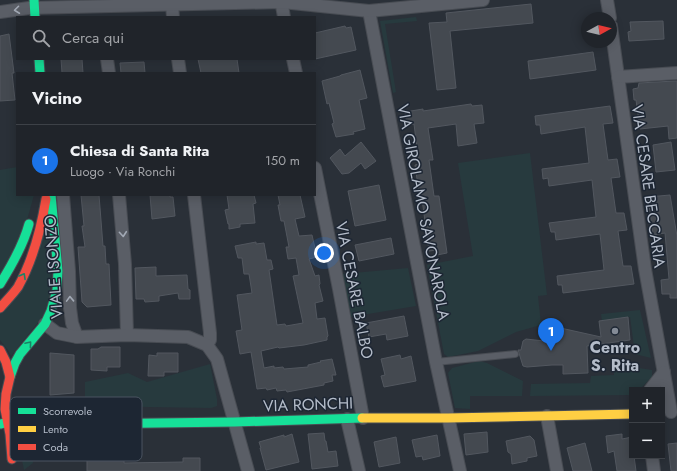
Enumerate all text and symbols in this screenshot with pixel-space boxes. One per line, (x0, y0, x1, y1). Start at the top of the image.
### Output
one-way arrow (14, 5, 20, 14)
north arrow (581, 12, 617, 48)
search box (16, 16, 316, 60)
icon: search (30, 27, 52, 49)
text: Cerca qui (62, 27, 124, 49)
text: Vicino (32, 86, 82, 110)
street label: VIA GIROLAMO SAVONAROLA (391, 102, 456, 323)
street label: VIA CESARE BECCARIA (626, 103, 671, 270)
text: Chiesa di Santa Rita (70, 140, 209, 162)
text: 1 (42, 151, 48, 170)
text: 150 m (265, 151, 300, 170)
text: Luogo · Via Ronchi (70, 162, 175, 181)
street label: VIALE ISONZO (38, 214, 69, 320)
street label: VIA CESARE BALBO (330, 219, 379, 361)
one-way arrow (118, 231, 127, 237)
your location (314, 243, 334, 263)
one-way arrow (18, 273, 25, 281)
one-way arrow (66, 296, 74, 302)
pin: 1 (538, 318, 564, 351)
marker: Centro S. Rita (610, 326, 620, 336)
place label: Centro S. Rita (590, 336, 640, 377)
one-way arrow (25, 341, 32, 348)
map controls (629, 387, 665, 459)
button: + (629, 387, 665, 423)
street label: VIA RONCHI (263, 391, 353, 418)
legend (10, 397, 142, 461)
text: Scorrevole (43, 403, 92, 419)
text: Lento (43, 421, 68, 437)
button: − (629, 423, 665, 459)
text: Coda (43, 439, 68, 455)

